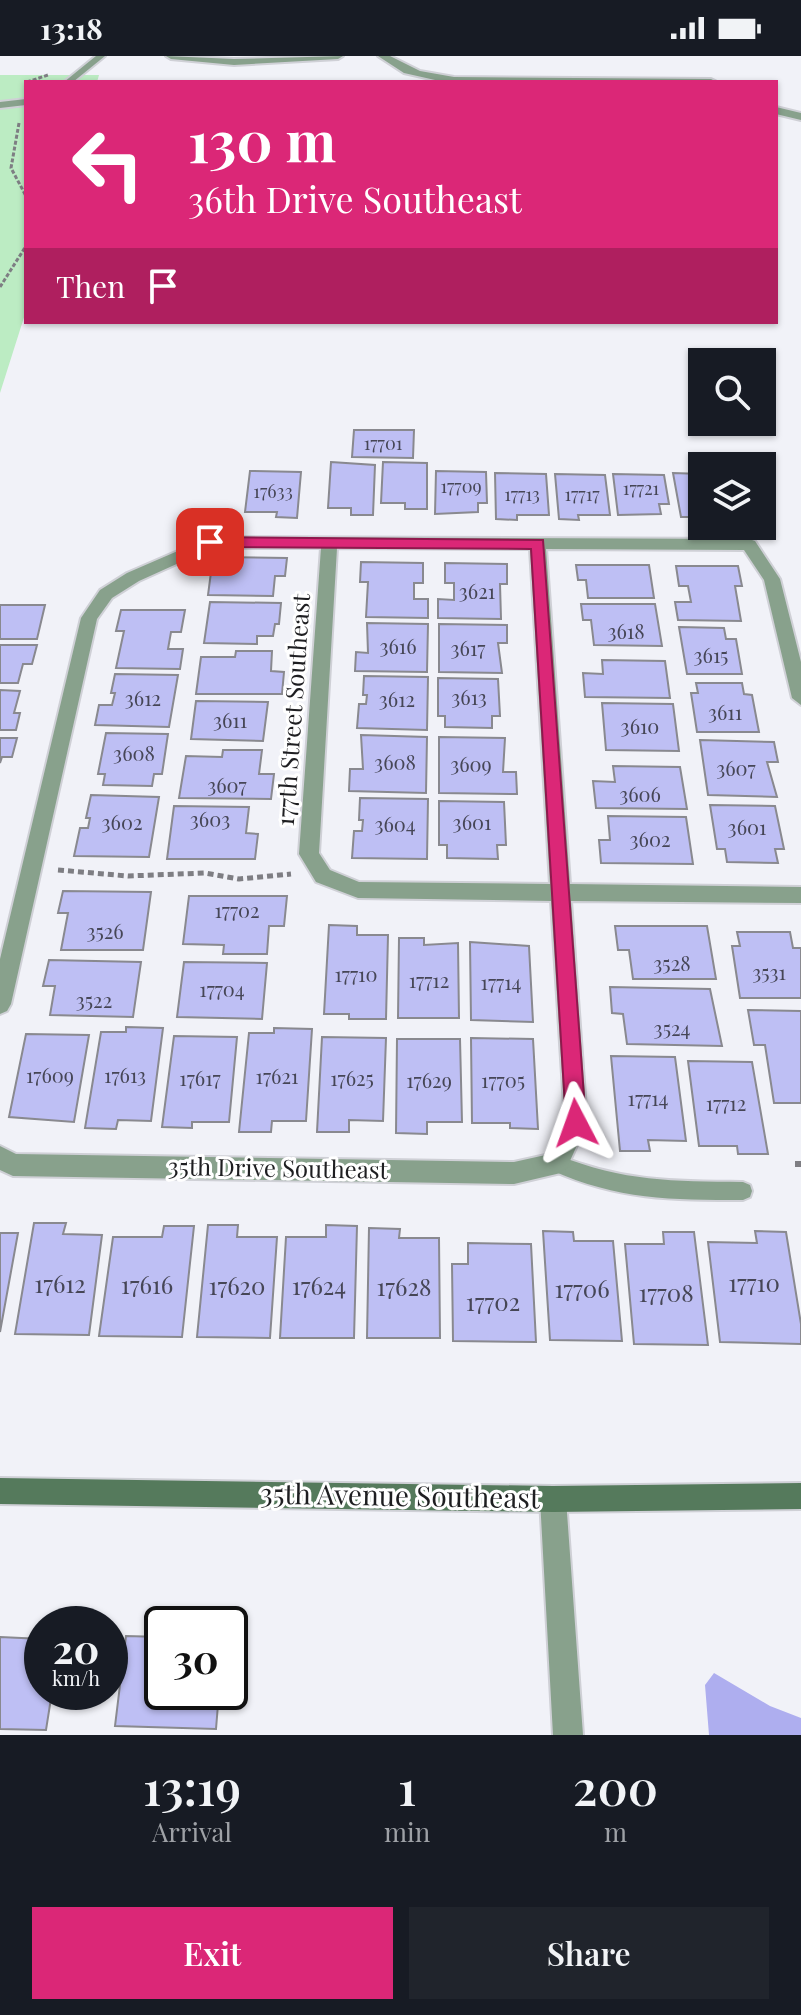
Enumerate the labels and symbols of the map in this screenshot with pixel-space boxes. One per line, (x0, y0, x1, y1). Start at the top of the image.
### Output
house number: 17701 (364, 431, 403, 455)
house number: 17709 (440, 474, 482, 498)
house number: 17721 (623, 476, 660, 500)
house number: 17633 (253, 479, 293, 503)
house number: 17713 (504, 482, 540, 506)
house number: 17717 (564, 482, 600, 506)
pin (176, 508, 244, 576)
house number: 3621 (459, 577, 495, 604)
street label: 177th Street Southeast (268, 592, 316, 827)
house number: 3618 (607, 617, 645, 644)
house number: 3616 (379, 632, 417, 659)
house number: 3617 (451, 634, 485, 661)
house number: 3615 (694, 641, 728, 668)
house number: 3613 (451, 683, 487, 710)
house number: 3612 (125, 684, 161, 711)
house number: 3612 (379, 685, 415, 712)
house number: 3611 (708, 698, 742, 725)
house number: 3611 (213, 706, 247, 733)
house number: 3610 (621, 712, 659, 739)
house number: 3608 (113, 739, 155, 766)
house number: 3608 (374, 748, 416, 775)
house number: 3609 (450, 750, 492, 777)
house number: 3607 (716, 754, 756, 781)
house number: 3607 (207, 771, 247, 798)
house number: 3606 (619, 780, 661, 807)
house number: 3603 (190, 805, 230, 832)
house number: 3602 (102, 808, 142, 835)
house number: 3601 (453, 808, 491, 835)
house number: 3604 (374, 810, 416, 837)
house number: 3601 (728, 813, 766, 840)
house number: 3602 (630, 825, 670, 852)
house number: 17702 (214, 896, 260, 923)
house number: 3526 (86, 917, 124, 944)
house number: 3528 (653, 949, 691, 976)
house number: 3531 (752, 958, 786, 985)
house number: 17710 (334, 960, 378, 987)
house number: 17712 (409, 966, 449, 993)
house number: 17714 (481, 968, 522, 995)
house number: 17704 (199, 975, 245, 1002)
house number: 3522 (76, 986, 112, 1013)
house number: 3524 (654, 1014, 691, 1041)
house number: 17609 (26, 1061, 74, 1088)
house number: 17613 (104, 1061, 146, 1088)
house number: 17621 (256, 1062, 298, 1089)
house number: 17617 (179, 1064, 221, 1091)
house number: 17625 (330, 1064, 374, 1091)
house number: 17629 (406, 1066, 452, 1093)
house number: 17705 (481, 1066, 525, 1093)
position arrow (534, 1081, 618, 1165)
house number: 17714 (628, 1084, 669, 1111)
house number: 17712 (706, 1089, 746, 1116)
street label: 35th Drive Southeast (168, 1149, 389, 1185)
house number: 17710 (728, 1266, 780, 1298)
house number: 17612 (34, 1267, 86, 1299)
house number: 17616 (121, 1268, 173, 1300)
house number: 17620 (209, 1269, 265, 1301)
house number: 17624 (292, 1269, 346, 1301)
house number: 17628 (376, 1270, 432, 1302)
house number: 17706 (554, 1272, 610, 1304)
house number: 17708 (638, 1276, 694, 1308)
house number: 17702 (466, 1285, 520, 1317)
street label: 35th Avenue Southeast (260, 1474, 541, 1515)
speed limit sign: 30 (144, 1606, 248, 1710)

